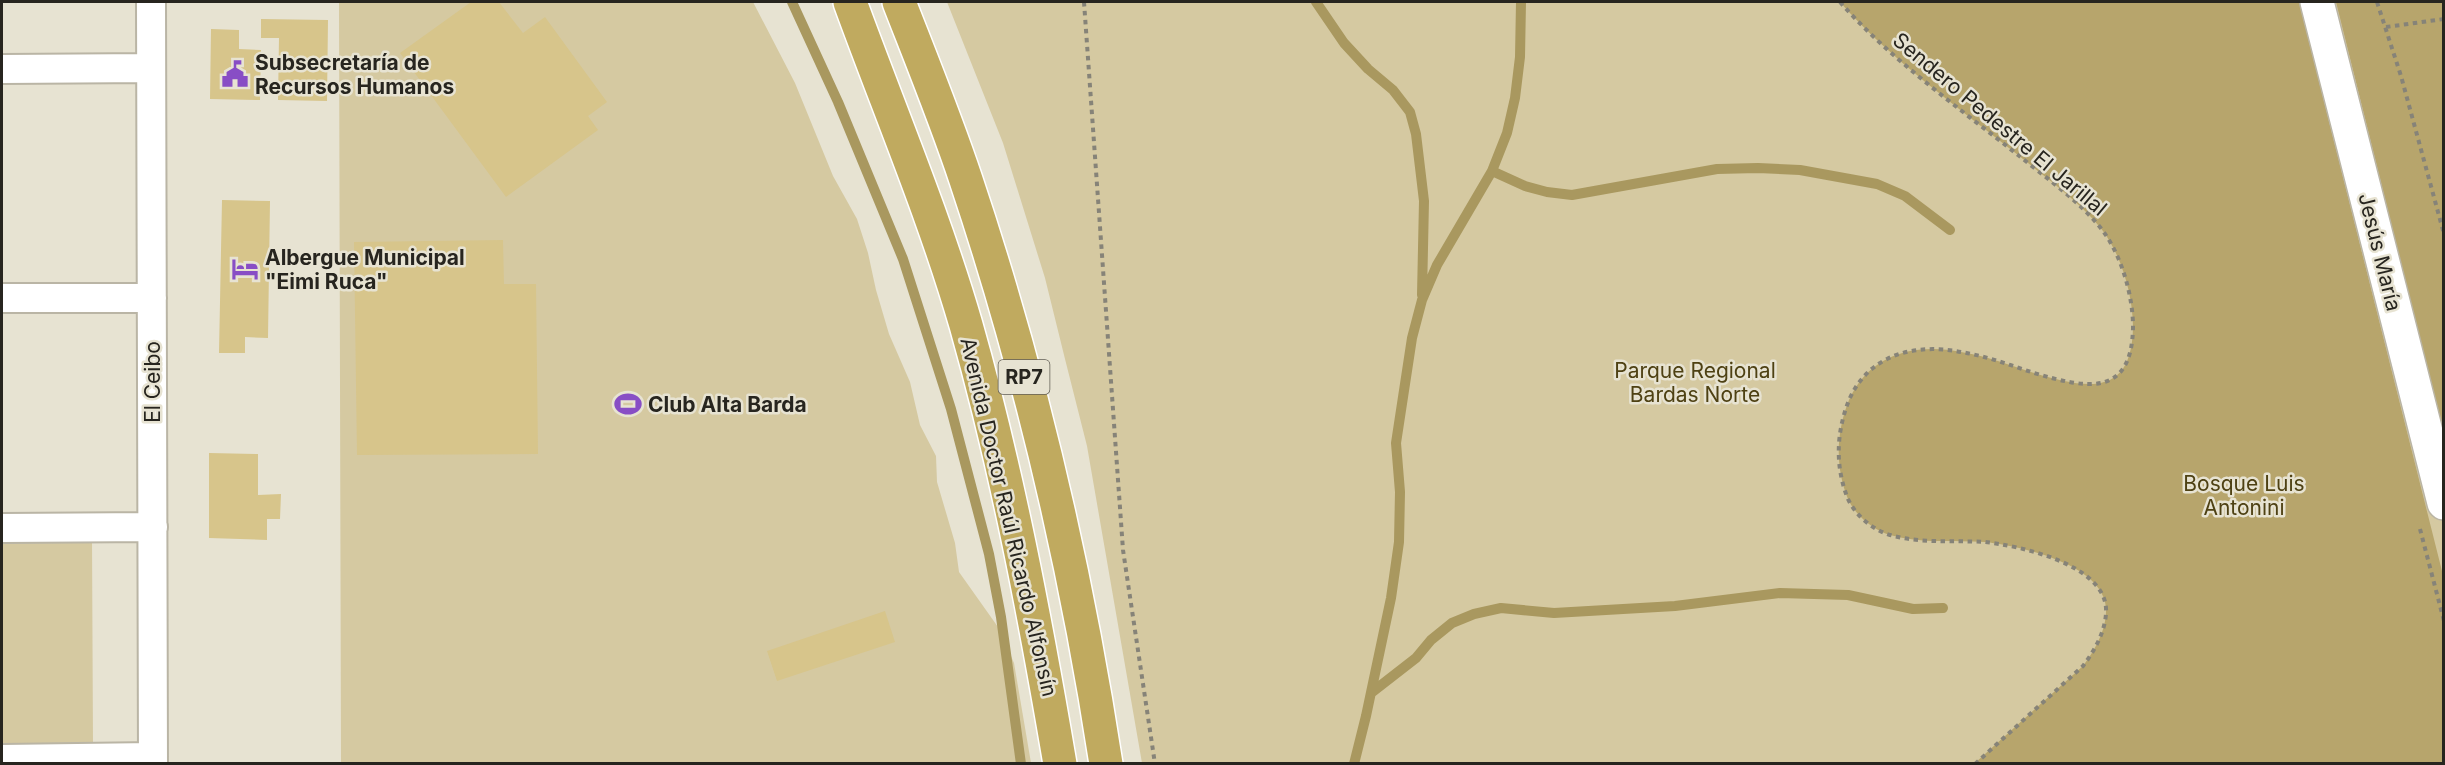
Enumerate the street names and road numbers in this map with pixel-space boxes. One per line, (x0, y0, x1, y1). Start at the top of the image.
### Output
street label: Sendero Pedestre El Jarillal (1888, 27, 2112, 221)
street label: Jesús María (2353, 190, 2407, 314)
street label: Avenida Doctor Raúl Ricardo Alfonsín (955, 335, 1063, 699)
street label: El Ceibo (140, 341, 165, 423)
road number: RP7 (998, 360, 1050, 394)

